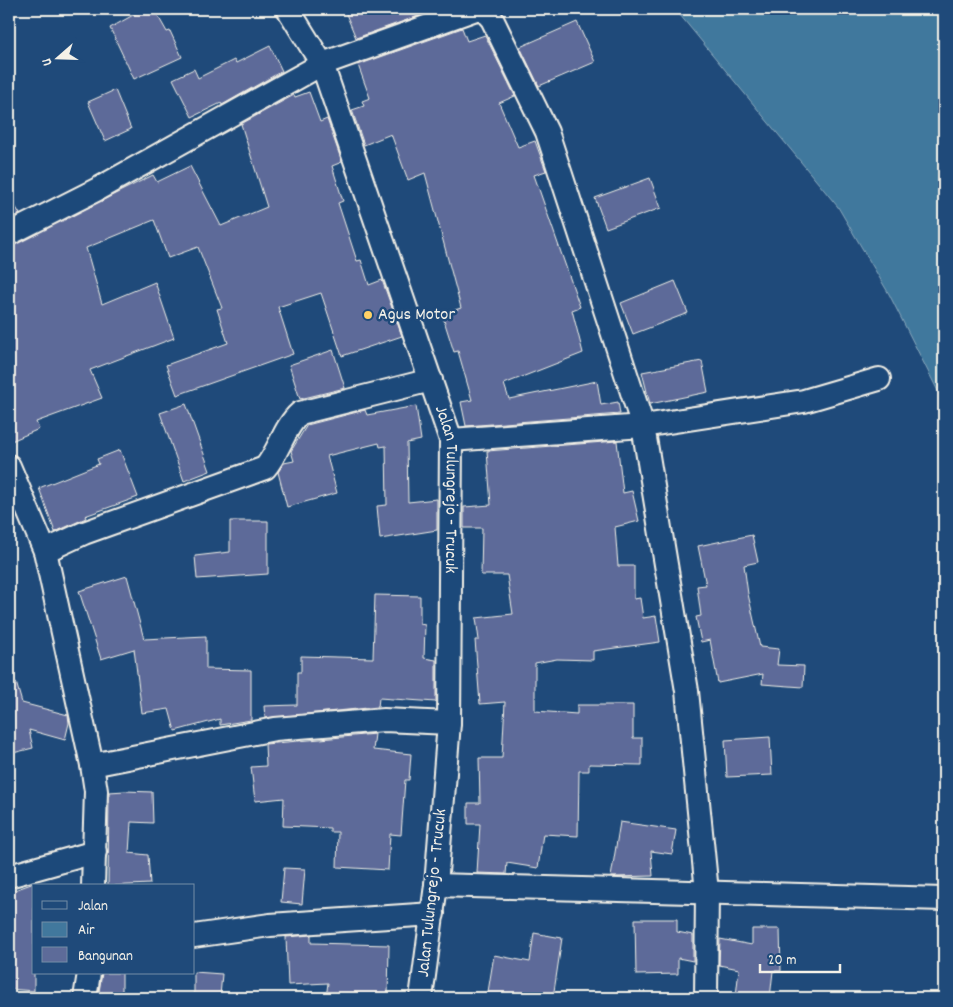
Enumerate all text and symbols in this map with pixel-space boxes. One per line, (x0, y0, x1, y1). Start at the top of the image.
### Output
north arrow (32, 32, 82, 82)
text: U (37, 55, 58, 68)
place label: Agus Motor (378, 303, 455, 328)
marker: Agus Motor (362, 309, 374, 321)
street label: Jalan Tulungrejo - Trucuk (428, 402, 463, 574)
street label: Jalan Tulungrejo - Trucuk (412, 808, 454, 978)
legend (32, 884, 195, 974)
text: Jalan (78, 896, 108, 918)
text: Air (78, 920, 95, 942)
scale bar (760, 942, 840, 974)
text: Bangunan (78, 946, 133, 968)
text: 20 m (768, 950, 796, 972)

